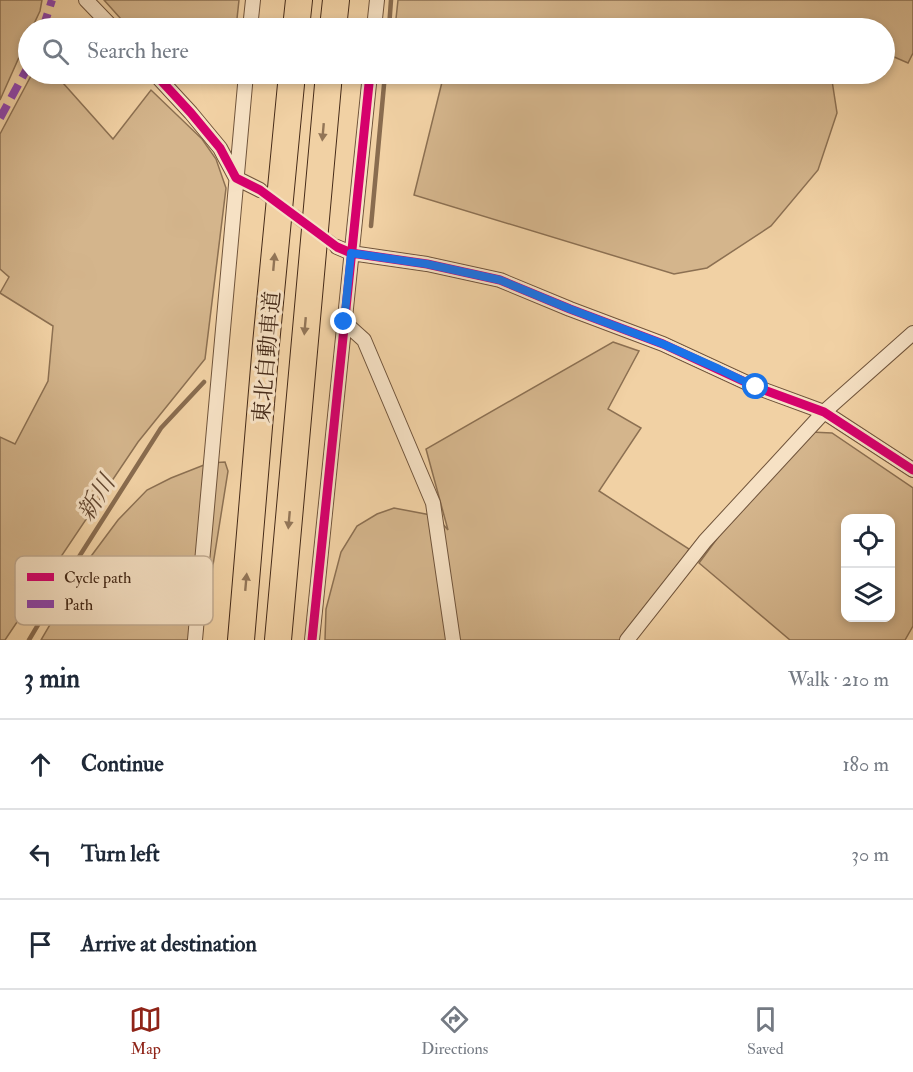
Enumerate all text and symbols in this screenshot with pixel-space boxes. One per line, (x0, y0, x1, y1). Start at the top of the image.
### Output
search box (18, 18, 895, 84)
icon: search (39, 35, 72, 68)
text: Search here (87, 37, 189, 65)
one-way arrow (318, 122, 328, 141)
one-way arrow (269, 252, 279, 271)
street label: 東北自動車道 (247, 290, 287, 424)
route end (330, 308, 356, 334)
one-way arrow (300, 316, 310, 335)
route start (742, 373, 768, 399)
water label: 新川 (71, 467, 124, 527)
one-way arrow (284, 511, 293, 530)
map controls (841, 514, 895, 622)
button: locate (841, 514, 895, 568)
legend (15, 556, 213, 625)
text: Cycle path (64, 568, 132, 589)
button: layers (841, 568, 895, 622)
one-way arrow (241, 572, 251, 591)
text: Path (64, 595, 94, 615)
text: 3 min (24, 663, 80, 695)
text: Walk · 210 m (788, 667, 889, 692)
icon: ahead (24, 748, 57, 781)
text: Continue (81, 750, 164, 778)
text: 180 m (842, 752, 889, 777)
icon: left (24, 838, 57, 871)
text: Turn left (81, 840, 160, 868)
text: 30 m (851, 842, 889, 867)
icon: arrive (24, 928, 57, 961)
text: Arrive at destination (81, 930, 257, 958)
tab: Map (129, 1003, 162, 1059)
tab: Directions (421, 1003, 488, 1059)
tab: Saved (747, 1003, 784, 1059)

